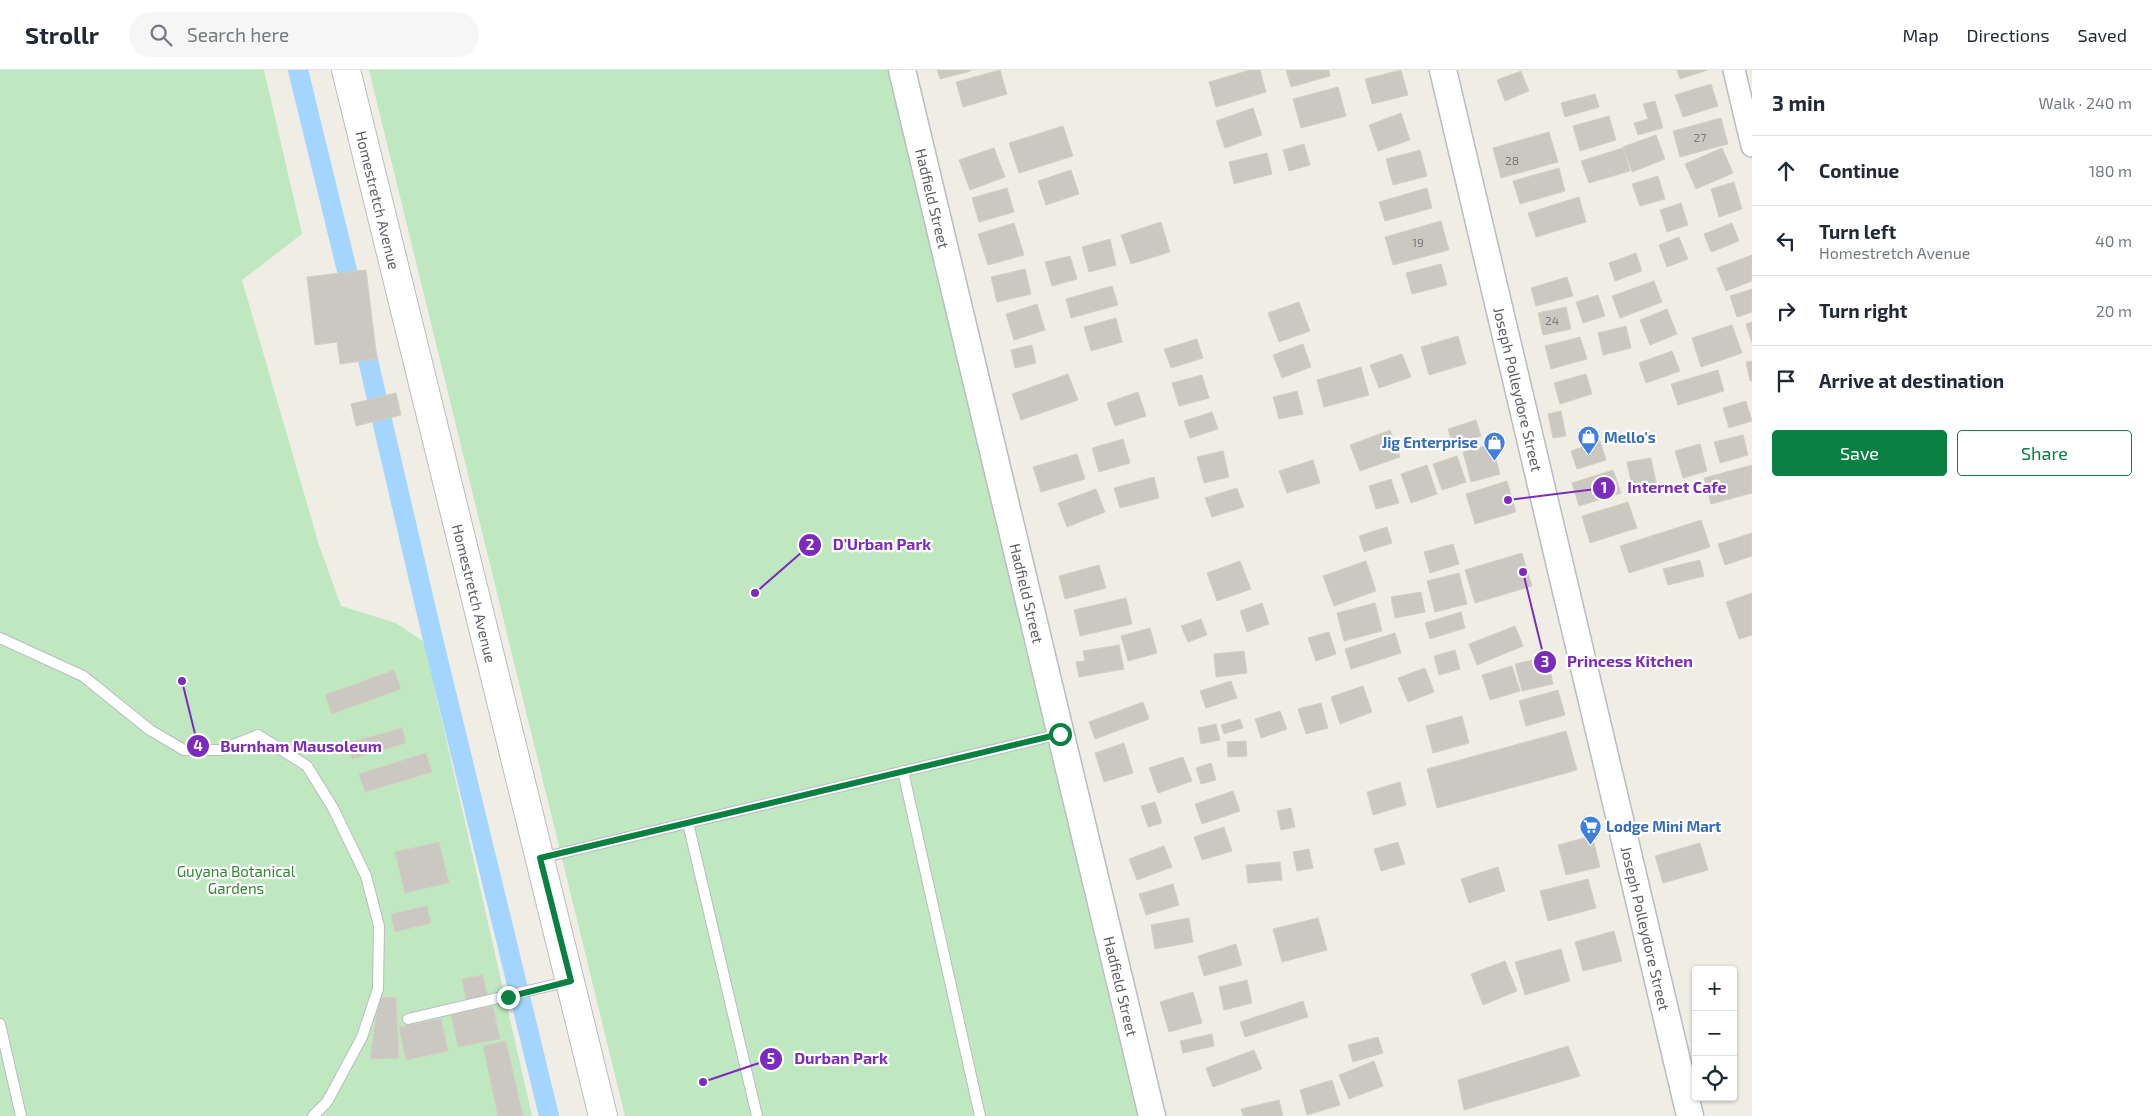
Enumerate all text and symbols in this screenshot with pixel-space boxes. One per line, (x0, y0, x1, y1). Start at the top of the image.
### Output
search box (129, 12, 479, 57)
text: Strollr (25, 20, 99, 49)
icon: search (147, 21, 175, 49)
text: Search here (187, 23, 289, 46)
text: Map (1902, 24, 1939, 46)
text: Directions (1967, 24, 2050, 46)
text: Saved (2078, 24, 2127, 46)
text: 3 min (1772, 90, 1825, 115)
text: Walk · 240 m (2039, 93, 2132, 112)
street label: Homestretch Avenue (352, 129, 404, 271)
house number: 27 (1694, 130, 1706, 144)
street label: Hadfield Street (912, 147, 953, 250)
house number: 28 (1505, 153, 1519, 167)
icon: ahead (1772, 157, 1800, 185)
text: Continue (1819, 159, 1899, 182)
text: 180 m (2089, 161, 2132, 180)
text: Turn left (1819, 220, 1896, 243)
icon: left (1772, 227, 1800, 255)
text: 40 m (2095, 231, 2132, 250)
house number: 19 (1412, 235, 1424, 249)
text: Homestretch Avenue (1819, 243, 1970, 262)
icon: right (1772, 297, 1800, 325)
text: Turn right (1819, 299, 1907, 322)
text: 20 m (2096, 301, 2132, 320)
street label: Joseph Polleydore Street (1490, 305, 1547, 473)
house number: 24 (1545, 313, 1559, 327)
icon: arrive (1772, 367, 1800, 395)
text: Arrive at destination (1819, 369, 2004, 392)
shop icon: Mello's (1576, 425, 1600, 456)
place label: Mello's (1604, 428, 1656, 446)
shop icon: Jig Enterprise (1482, 430, 1506, 461)
button: Save (1772, 430, 1947, 476)
button: Share (1957, 430, 2132, 476)
place label: Jig Enterprise (1382, 433, 1478, 451)
callout: Internet Cafe (1592, 472, 1736, 503)
text: Internet Cafe (1627, 477, 1727, 496)
text: 1 (1601, 478, 1607, 496)
street label: Homestretch Avenue (449, 522, 500, 665)
callout: D'Urban Park (797, 529, 941, 560)
text: D'Urban Park (833, 534, 931, 553)
text: 2 (806, 535, 815, 553)
street label: Hadfield Street (1006, 541, 1048, 645)
callout: Princess Kitchen (1532, 646, 1703, 677)
text: Princess Kitchen (1567, 651, 1693, 670)
text: 3 (1541, 652, 1549, 670)
route start (1049, 723, 1072, 746)
callout: Burnham Mausoleum (186, 731, 392, 762)
text: 4 (193, 736, 203, 754)
text: Burnham Mausoleum (220, 736, 382, 755)
supermarket icon: Lodge Mini Mart (1578, 814, 1602, 845)
place label: Lodge Mini Mart (1606, 817, 1721, 835)
street label: Joseph Polleydore Street (1618, 844, 1674, 1013)
park label: Guyana Botanical Gardens (177, 862, 296, 897)
street label: Hadfield Street (1100, 934, 1142, 1038)
map controls (1692, 966, 1737, 1101)
button: + (1692, 966, 1737, 1011)
route end (497, 986, 520, 1009)
button: − (1692, 1011, 1737, 1056)
callout: Durban Park (759, 1043, 898, 1074)
text: Durban Park (794, 1048, 888, 1067)
text: 5 (767, 1049, 775, 1067)
button: locate (1692, 1056, 1737, 1101)

